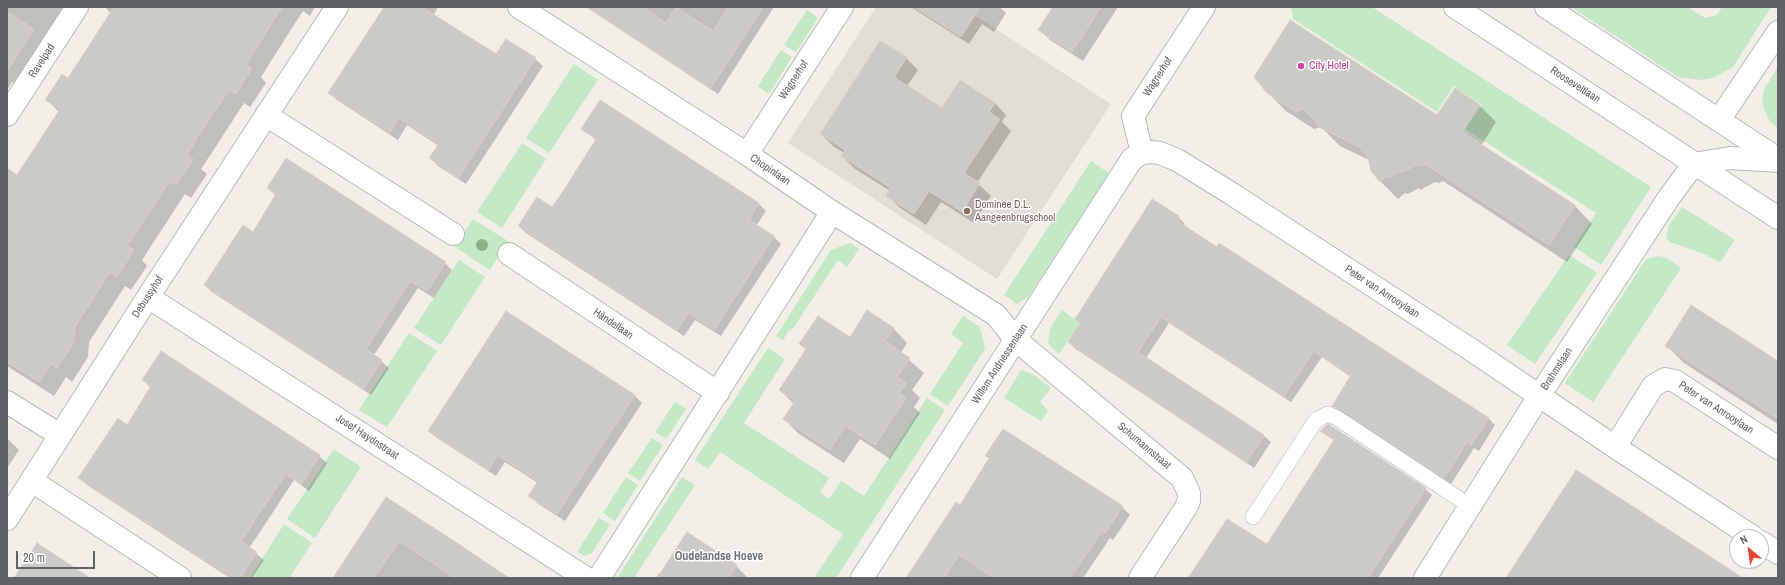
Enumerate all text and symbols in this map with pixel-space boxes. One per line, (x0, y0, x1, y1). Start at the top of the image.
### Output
street label: Ravelpad (26, 41, 58, 81)
street label: Wagnerhof (1141, 55, 1175, 99)
street label: Wagnerhof (777, 58, 811, 102)
place label: City Hotel (1309, 59, 1349, 73)
marker: City Hotel (1296, 61, 1306, 71)
street label: Rooseveltlaan (1547, 64, 1603, 106)
street label: Chopinlaan (747, 152, 793, 188)
place label: Dominee D.L. Aangeenbrugschool (975, 198, 1055, 224)
marker: Dominee D.L. Aangeenbrugschool (962, 206, 972, 216)
street label: Peter van Anrooylaan (1342, 263, 1422, 321)
street label: Debussyhof (129, 273, 167, 321)
street label: Händellaan (590, 306, 636, 342)
street label: Willem Andriessenlaan (969, 322, 1031, 406)
street label: Brahmslaan (1538, 345, 1576, 393)
street label: Peter van Anrooylaan (1676, 379, 1756, 437)
street label: Josef Haydnstraat (333, 412, 401, 462)
street label: Schumannstraat (1115, 420, 1173, 472)
north arrow (1729, 529, 1769, 569)
text: N (1737, 532, 1750, 547)
scale bar (18, 543, 97, 569)
text: 20 m (23, 550, 45, 566)
district label: Oudelandse Hoeve (675, 550, 763, 564)

